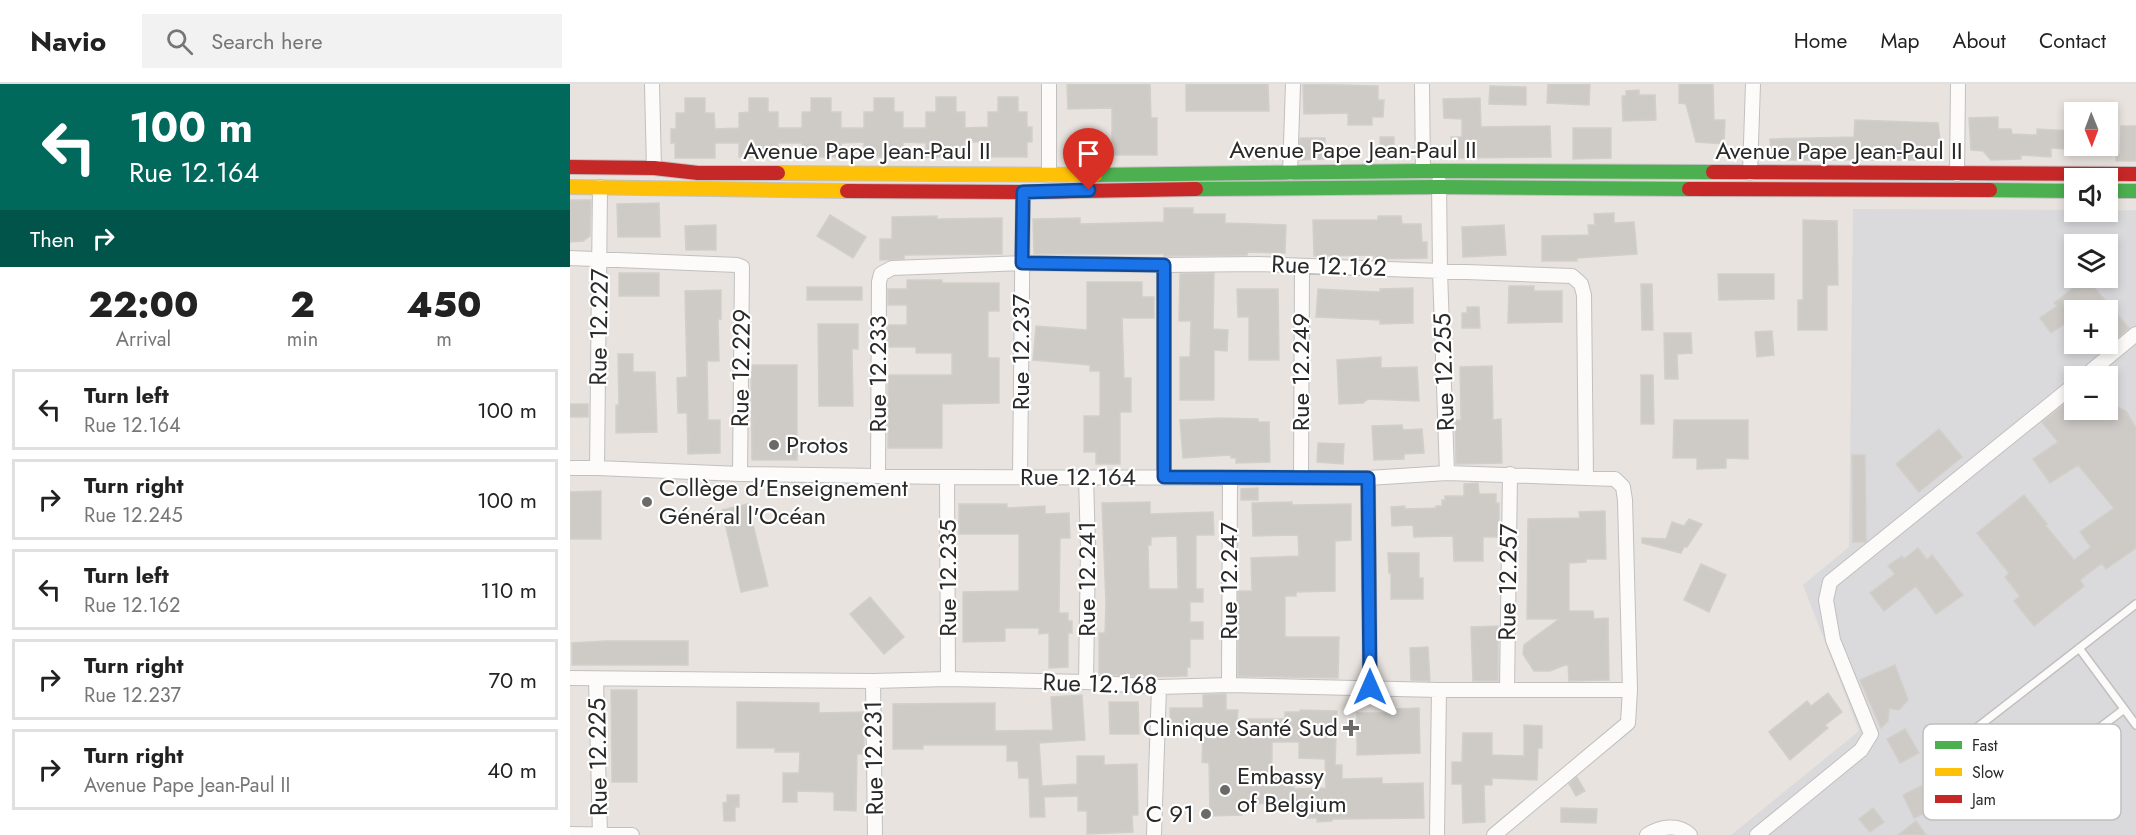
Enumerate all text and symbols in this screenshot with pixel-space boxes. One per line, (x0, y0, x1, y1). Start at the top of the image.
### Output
search box (142, 14, 562, 68)
text: Navio (30, 21, 106, 62)
icon: search (163, 25, 196, 58)
text: Search here (211, 25, 322, 57)
text: Home (1794, 26, 1847, 56)
text: Map (1880, 26, 1920, 56)
text: About (1953, 26, 2006, 56)
text: Contact (2039, 26, 2106, 56)
text: 100 m (129, 97, 253, 158)
north arrow (2064, 102, 2118, 156)
map controls (2064, 102, 2118, 420)
icon: left (30, 108, 108, 186)
pin (1063, 128, 1114, 190)
street label: Avenue Pape Jean-Paul II (1229, 132, 1477, 167)
street label: Avenue Pape Jean-Paul II (743, 133, 991, 168)
street label: Avenue Pape Jean-Paul II (1715, 133, 1963, 168)
icon: arrive (1072, 137, 1105, 170)
text: Rue 12.164 (129, 153, 259, 192)
button: sound (2064, 168, 2118, 222)
icon: right (87, 222, 120, 255)
text: Then (30, 223, 75, 255)
button: layers (2064, 234, 2118, 288)
street label: Rue 12.162 (1271, 246, 1387, 285)
street label: Rue 12.227 (580, 268, 617, 386)
text: 22:00 (88, 278, 198, 330)
text: 2 (290, 278, 315, 330)
text: 450 (407, 278, 482, 330)
street label: Rue 12.237 (1003, 293, 1038, 410)
button: + (2064, 300, 2118, 354)
street label: Rue 12.229 (722, 308, 759, 427)
street label: Rue 12.255 (1424, 312, 1463, 432)
street label: Rue 12.249 (1283, 313, 1318, 431)
street label: Rue 12.233 (860, 315, 895, 433)
text: Arrival (116, 325, 171, 354)
text: min (287, 325, 318, 354)
text: m (436, 325, 452, 354)
button: − (2064, 366, 2118, 420)
text: Turn left (84, 379, 169, 411)
icon: left (33, 393, 66, 426)
text: 100 m (477, 394, 537, 426)
text: Rue 12.164 (84, 411, 181, 440)
place label: Protos (786, 427, 848, 462)
marker: Protos (767, 438, 781, 452)
street label: Rue 12.164 (1020, 459, 1136, 494)
text: Turn right (84, 469, 184, 501)
place label: Collège d'Enseignement Général l'Océan (659, 470, 908, 533)
icon: right (33, 483, 66, 516)
text: 100 m (477, 484, 537, 516)
marker: Collège d'Enseignement Général l'Océan (640, 495, 654, 509)
text: Rue 12.245 (84, 501, 183, 530)
street label: Rue 12.235 (930, 519, 965, 637)
street label: Rue 12.241 (1069, 521, 1104, 637)
street label: Rue 12.247 (1211, 522, 1246, 640)
street label: Rue 12.257 (1489, 523, 1526, 641)
text: Turn left (84, 559, 169, 591)
icon: left (33, 573, 66, 606)
text: 110 m (480, 574, 537, 606)
text: Rue 12.162 (84, 591, 180, 620)
text: Turn right (84, 649, 184, 681)
position arrow (1338, 655, 1402, 719)
icon: right (33, 663, 66, 696)
text: 70 m (488, 664, 537, 696)
street label: Rue 12.168 (1042, 664, 1158, 703)
text: Rue 12.237 (84, 681, 181, 710)
street label: Rue 12.225 (579, 698, 616, 816)
street label: Rue 12.231 (855, 700, 892, 816)
place label: Clinique Santé Sud (1143, 710, 1338, 745)
marker: Clinique Santé Sud (1342, 719, 1360, 737)
legend (1923, 724, 2121, 820)
text: Fast (1972, 734, 1998, 757)
text: Turn right (84, 739, 184, 771)
icon: right (33, 753, 66, 786)
text: 40 m (487, 754, 537, 786)
place label: Embassy of Belgium (1237, 758, 1347, 821)
text: Slow (1972, 761, 2004, 784)
text: Avenue Pape Jean-Paul II (84, 771, 290, 800)
marker: Embassy of Belgium (1218, 783, 1232, 797)
text: Jam (1970, 788, 1996, 811)
place label: C 91 (1146, 796, 1194, 831)
marker: C 91 (1199, 807, 1213, 821)

